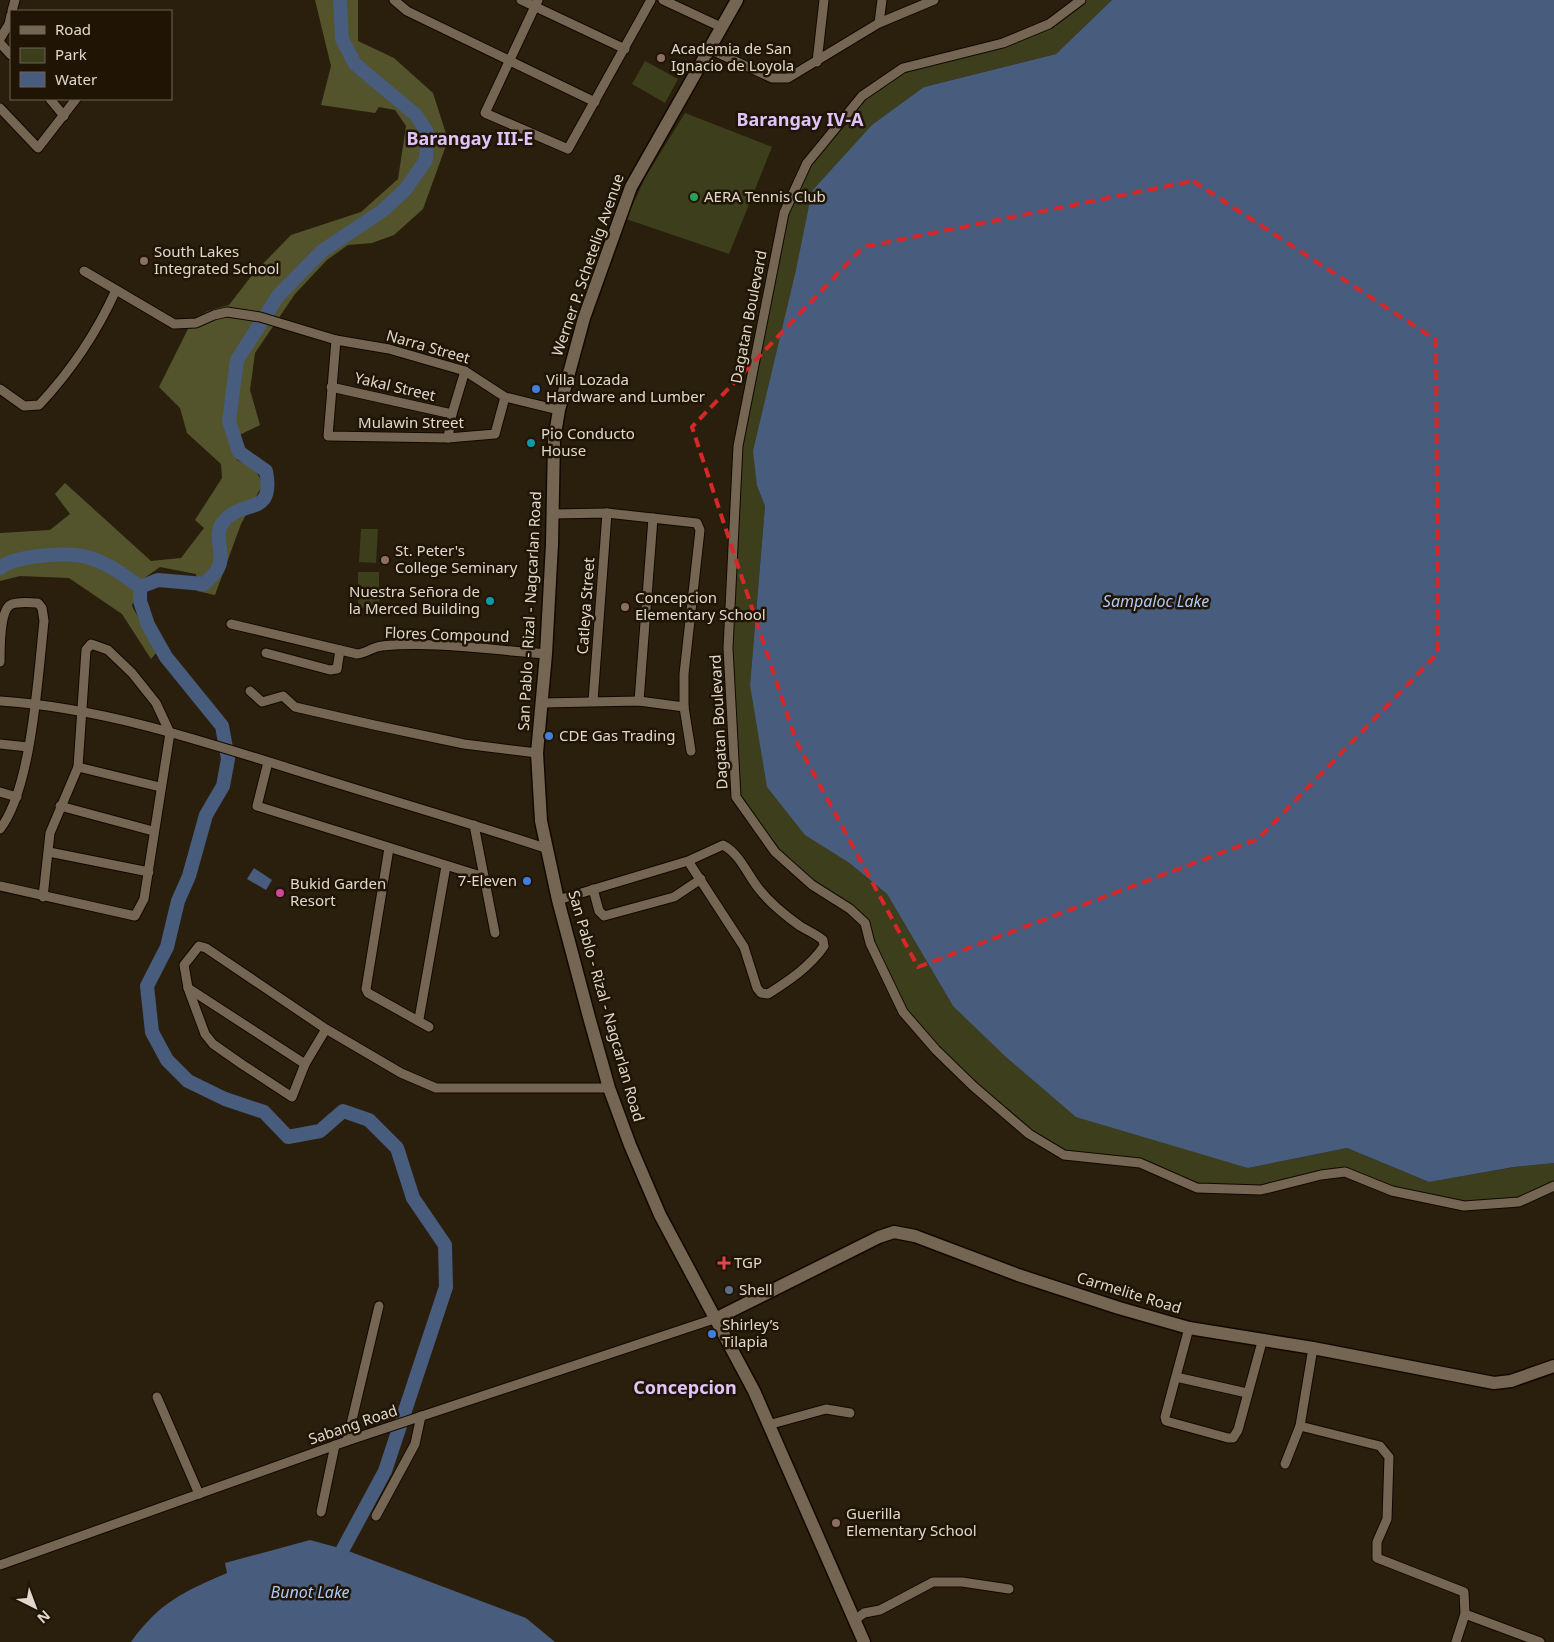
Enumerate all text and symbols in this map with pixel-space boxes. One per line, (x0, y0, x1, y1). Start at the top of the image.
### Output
legend (10, 10, 172, 100)
text: Road (55, 19, 91, 39)
place label: Academia de San Ignacio de Loyola (671, 38, 794, 75)
text: Park (55, 44, 87, 64)
marker: Academia de San Ignacio de Loyola (655, 52, 667, 64)
text: Water (55, 69, 97, 89)
district label: Barangay IV-A (737, 107, 864, 131)
district label: Barangay III-E (407, 126, 533, 150)
street label: Werner P. Schetelig Avenue (546, 171, 628, 359)
place label: AERA Tennis Club (704, 186, 826, 206)
marker: AERA Tennis Club (688, 191, 700, 203)
place label: South Lakes Integrated School (154, 241, 280, 278)
street label: Dagatan Boulevard (725, 248, 771, 385)
marker: South Lakes Integrated School (138, 255, 150, 267)
street label: Narra Street (384, 325, 473, 368)
street label: Yakal Street (353, 367, 438, 405)
place label: Villa Lozada Hardware and Lumber (546, 369, 705, 406)
marker: Villa Lozada Hardware and Lumber (530, 383, 542, 395)
street label: Mulawin Street (358, 412, 465, 432)
place label: Pio Conducto House (541, 423, 635, 460)
marker: Pio Conducto House (525, 437, 537, 449)
street label: San Pablo - Rizal - Nagcarlan Road (513, 491, 545, 731)
place label: St. Peter's College Seminary (395, 540, 518, 577)
marker: St. Peter's College Seminary (379, 554, 391, 566)
street label: Catleya Street (572, 556, 598, 655)
place label: Nuestra Señora de la Merced Building (349, 581, 480, 618)
place label: Concepcion Elementary School (635, 587, 766, 624)
water label: Sampaloc Lake (1103, 590, 1209, 612)
marker: Nuestra Señora de la Merced Building (484, 595, 496, 607)
marker: Concepcion Elementary School (619, 601, 631, 613)
street label: Flores Compound (384, 622, 510, 646)
street label: Dagatan Boulevard (704, 654, 732, 790)
place label: CDE Gas Trading (559, 725, 676, 745)
marker: CDE Gas Trading (543, 730, 555, 742)
place label: 7-Eleven (458, 870, 517, 890)
place label: Bukid Garden Resort (290, 873, 386, 910)
marker: 7-Eleven (521, 875, 533, 887)
marker: Bukid Garden Resort (274, 887, 286, 899)
street label: San Pablo - Rizal - Nagcarlan Road (564, 888, 650, 1124)
place label: TGP (734, 1252, 762, 1272)
marker: TGP (718, 1257, 730, 1269)
street label: Carmelite Road (1075, 1267, 1184, 1317)
place label: Shell (739, 1279, 773, 1299)
marker: Shell (723, 1284, 735, 1296)
place label: Shirley’s Tilapia (722, 1314, 779, 1351)
marker: Shirley’s Tilapia (706, 1328, 718, 1340)
district label: Concepcion (633, 1375, 737, 1399)
street label: Sabang Road (306, 1400, 400, 1449)
place label: Guerilla Elementary School (846, 1503, 977, 1540)
marker: Guerilla Elementary School (830, 1517, 842, 1529)
water label: Bunot Lake (271, 1581, 349, 1603)
north arrow (10, 1582, 60, 1632)
text: N (33, 1606, 55, 1628)

